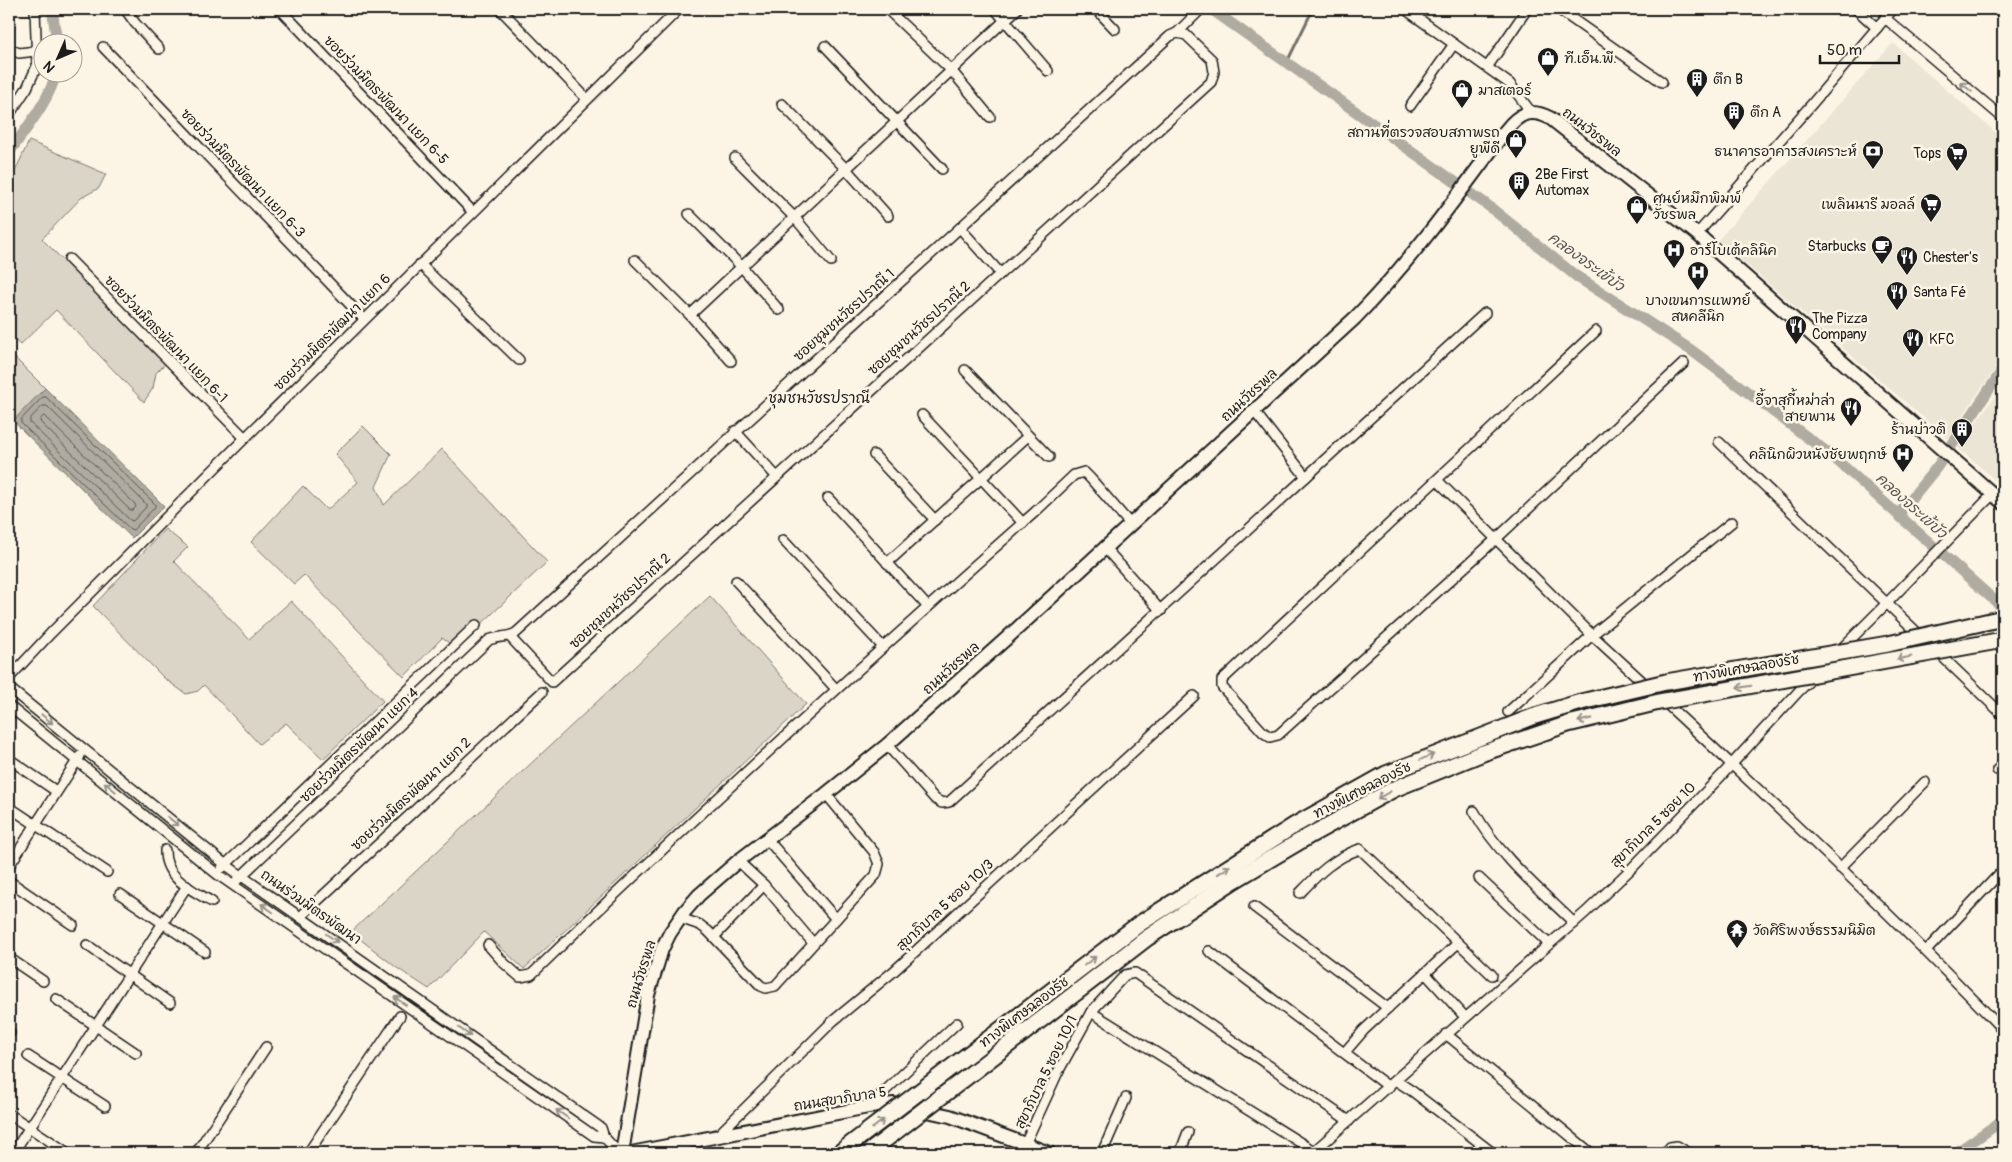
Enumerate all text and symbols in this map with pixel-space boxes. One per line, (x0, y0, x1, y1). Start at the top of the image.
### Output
north arrow (32, 32, 82, 82)
street label: ซอยร่วมมิตรพัฒนา แยก 6-5 (320, 32, 452, 168)
scale bar (1820, 32, 1898, 64)
text: 50 m (1827, 41, 1862, 60)
shop icon: ที.เอ็น.พี. (1536, 46, 1560, 77)
place label: ที.เอ็น.พี. (1564, 49, 1617, 67)
text: N (40, 57, 59, 76)
building icon: ตึก B (1685, 67, 1709, 98)
place label: ตึก B (1713, 71, 1743, 88)
shop icon: มาสเตอร์ (1450, 78, 1474, 109)
place label: มาสเตอร์ (1478, 81, 1532, 99)
one-way arrow (1960, 81, 1973, 92)
building icon: ตึก A (1722, 100, 1746, 131)
street label: ถนนวัชรพล (1559, 104, 1625, 160)
place label: ตึก A (1750, 104, 1781, 121)
street label: ซอยร่วมมิตรพัฒนา แยก 6-3 (177, 105, 309, 241)
place label: สถานที่ตรวจสอบสภาพรถ ยูพีดี (1347, 119, 1500, 158)
shop icon: สถานที่ตรวจสอบสภาพรถ ยูพีดี (1504, 128, 1528, 159)
bank icon: ธนาคารอาคารสงเคราะห์ (1861, 139, 1885, 170)
supermarket icon: Tops (1945, 141, 1969, 172)
place label: ธนาคารอาคารสงเคราะห์ (1715, 142, 1857, 160)
place label: Tops (1913, 145, 1942, 162)
place label: 2Be First Automax (1535, 166, 1589, 199)
building icon: 2Be First Automax (1507, 170, 1531, 201)
place label: ศูนย์หมึกพิมพ์ วัชรพล (1653, 189, 1741, 223)
supermarket icon: เพลินนารี มอลล์ (1919, 192, 1943, 223)
shop icon: ศูนย์หมึกพิมพ์ วัชรพล (1625, 194, 1649, 225)
place label: เพลินนารี มอลล์ (1821, 195, 1915, 213)
water label: คลองจระเข้บัว (1544, 227, 1630, 297)
cafe icon: Starbucks (1870, 234, 1894, 265)
hospital icon: อาร์โบเต้คลินิค (1662, 238, 1686, 269)
place label: Starbucks (1808, 238, 1867, 255)
place label: อาร์โบเต้คลินิค (1690, 241, 1777, 259)
restaurant icon: Chester's (1895, 245, 1919, 276)
place label: Chester's (1923, 249, 1979, 266)
hospital icon: บางเขนการแพทย์ สหคลีนิก (1686, 260, 1710, 291)
street label: ซอยชุมชนวัชรปราณี 1 (790, 265, 899, 365)
street label: ซอยร่วมมิตรพัฒนา แยก 6 (270, 270, 394, 394)
street label: ซอยร่วมมิตรพัฒนา แยก 6-1 (101, 272, 231, 406)
street label: ซอยชุมชนวัชรปราณี 2 (864, 277, 975, 379)
restaurant icon: Santa Fé (1885, 280, 1909, 311)
place label: Santa Fé (1913, 284, 1966, 301)
place label: บางเขนการแพทย์ สหคลีนิก (1646, 291, 1751, 325)
place label: The Pizza Company (1812, 310, 1868, 343)
restaurant icon: The Pizza Company (1784, 314, 1808, 345)
restaurant icon: KFC (1901, 327, 1925, 358)
place label: KFC (1929, 331, 1955, 348)
street label: ถนนวัชรพล (1217, 365, 1281, 425)
place label: อี้จาสุกี้หม่าล่า สายพาน (1755, 388, 1836, 425)
district label: ชุมชนวัชรปราณี (768, 389, 870, 409)
restaurant icon: อี้จาสุกี้หม่าล่า สายพาน (1839, 396, 1863, 427)
building icon: ร้านบ่าวติ (1950, 417, 1974, 448)
place label: ร้านบ่าวติ (1891, 421, 1946, 438)
hospital icon: คลินิกผิวหนังชัยพฤกษ์ (1891, 442, 1915, 473)
place label: คลินิกผิวหนังชัยพฤกษ์ (1749, 445, 1888, 463)
water label: คลองจระเข้บัว (1872, 468, 1952, 544)
street label: ซอยชุมชนวัชรปราณี 2 (566, 550, 675, 653)
street label: ถนนวัชรพล (919, 638, 983, 698)
street label: ทางพิเศษฉลองรัช (1692, 650, 1800, 686)
one-way arrow (1896, 654, 1912, 663)
one-way arrow (1736, 682, 1752, 692)
street label: ซอยร่วมมิตรพัฒนา แยก 4 (296, 684, 422, 806)
one-way arrow (40, 713, 53, 724)
one-way arrow (1577, 716, 1593, 725)
street label: ซอยร่วมมิตรพัฒนา แยก 2 (347, 734, 475, 854)
one-way arrow (1420, 752, 1435, 761)
street label: ทางพิเศษฉลองรัช (1310, 758, 1414, 822)
street label: สุขาภิบาล 5 ซอย 10 (1607, 779, 1700, 872)
one-way arrow (104, 782, 117, 793)
one-way arrow (1376, 790, 1391, 800)
one-way arrow (166, 816, 179, 827)
street label: สุขาภิบาล 5 ซอย 10/3 (893, 856, 998, 955)
one-way arrow (1217, 864, 1231, 874)
street label: ถนนร่วมมิตรพัฒนา (257, 866, 365, 948)
one-way arrow (260, 903, 274, 913)
temple icon: วัดศิริพงษ์ธรรมนิมิต (1725, 918, 1749, 949)
place label: วัดศิริพงษ์ธรรมนิมิต (1753, 921, 1876, 939)
one-way arrow (324, 933, 338, 943)
street label: ถนนวัชรพล (623, 938, 659, 1010)
one-way arrow (1083, 956, 1096, 967)
street label: ทางพิเศษฉลองรัช (976, 973, 1072, 1051)
one-way arrow (393, 996, 407, 1006)
street label: สุขาภิบาล 5 ซอย 10/1 (1011, 1013, 1082, 1132)
one-way arrow (457, 1027, 471, 1037)
street label: ถนนสุขาภิบาล 5 (792, 1083, 888, 1116)
one-way arrow (555, 1109, 569, 1119)
one-way arrow (871, 1118, 884, 1129)

